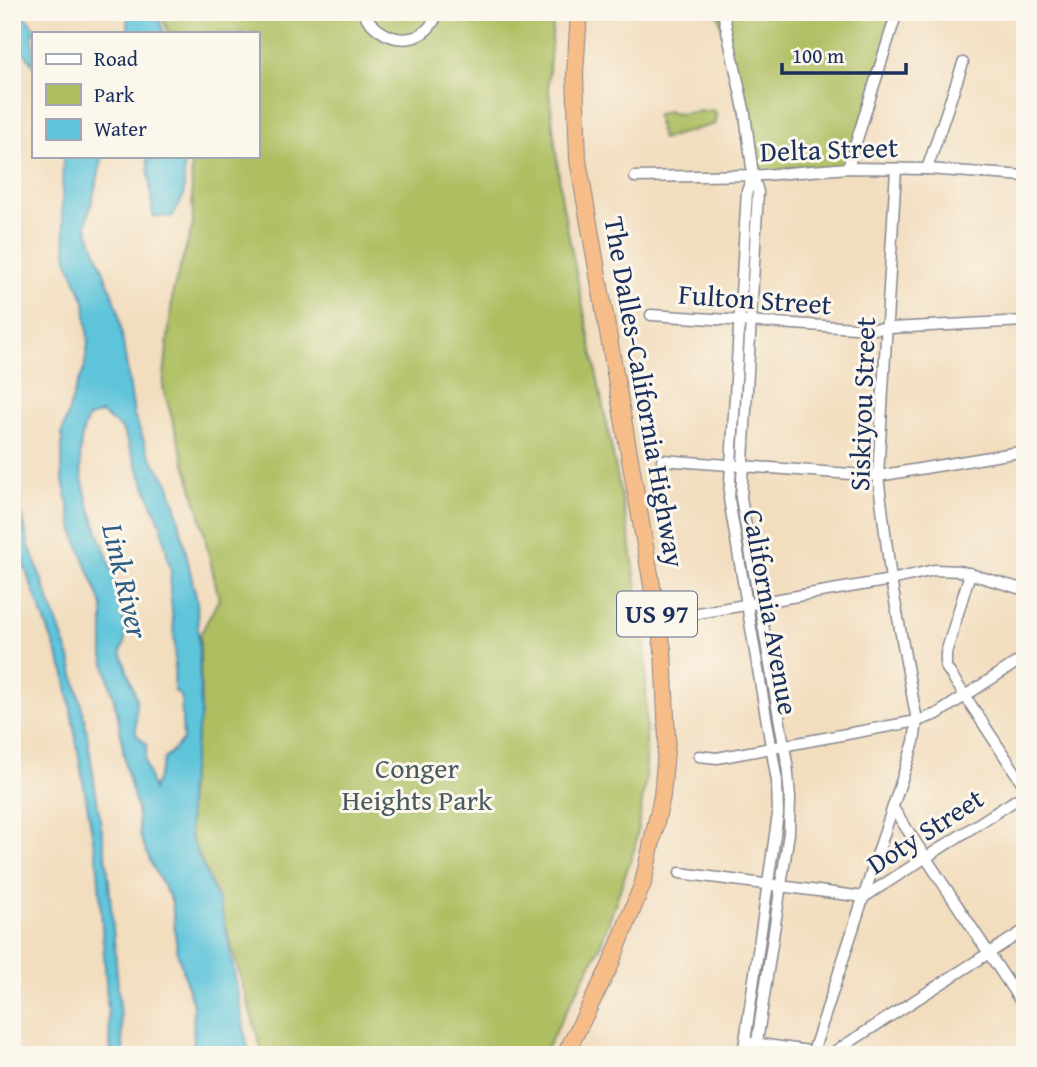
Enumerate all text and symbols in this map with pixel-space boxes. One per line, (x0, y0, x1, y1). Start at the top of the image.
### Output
legend (32, 32, 259, 158)
scale bar (782, 32, 906, 76)
text: 100 m (792, 40, 844, 71)
text: Road (94, 43, 139, 74)
text: Park (94, 79, 135, 110)
text: Water (94, 113, 147, 144)
street label: Delta Street (759, 126, 899, 171)
street label: The Dalles-California Highway (594, 213, 697, 570)
street label: Fulton Street (677, 273, 833, 324)
street label: Siskiyou Street (838, 316, 885, 492)
street label: California Avenue (733, 506, 810, 718)
water label: Link River (91, 518, 161, 643)
road number: US 97 (617, 592, 697, 636)
park label: Conger Heights Park (342, 747, 493, 820)
street label: Doty Street (858, 777, 991, 884)

